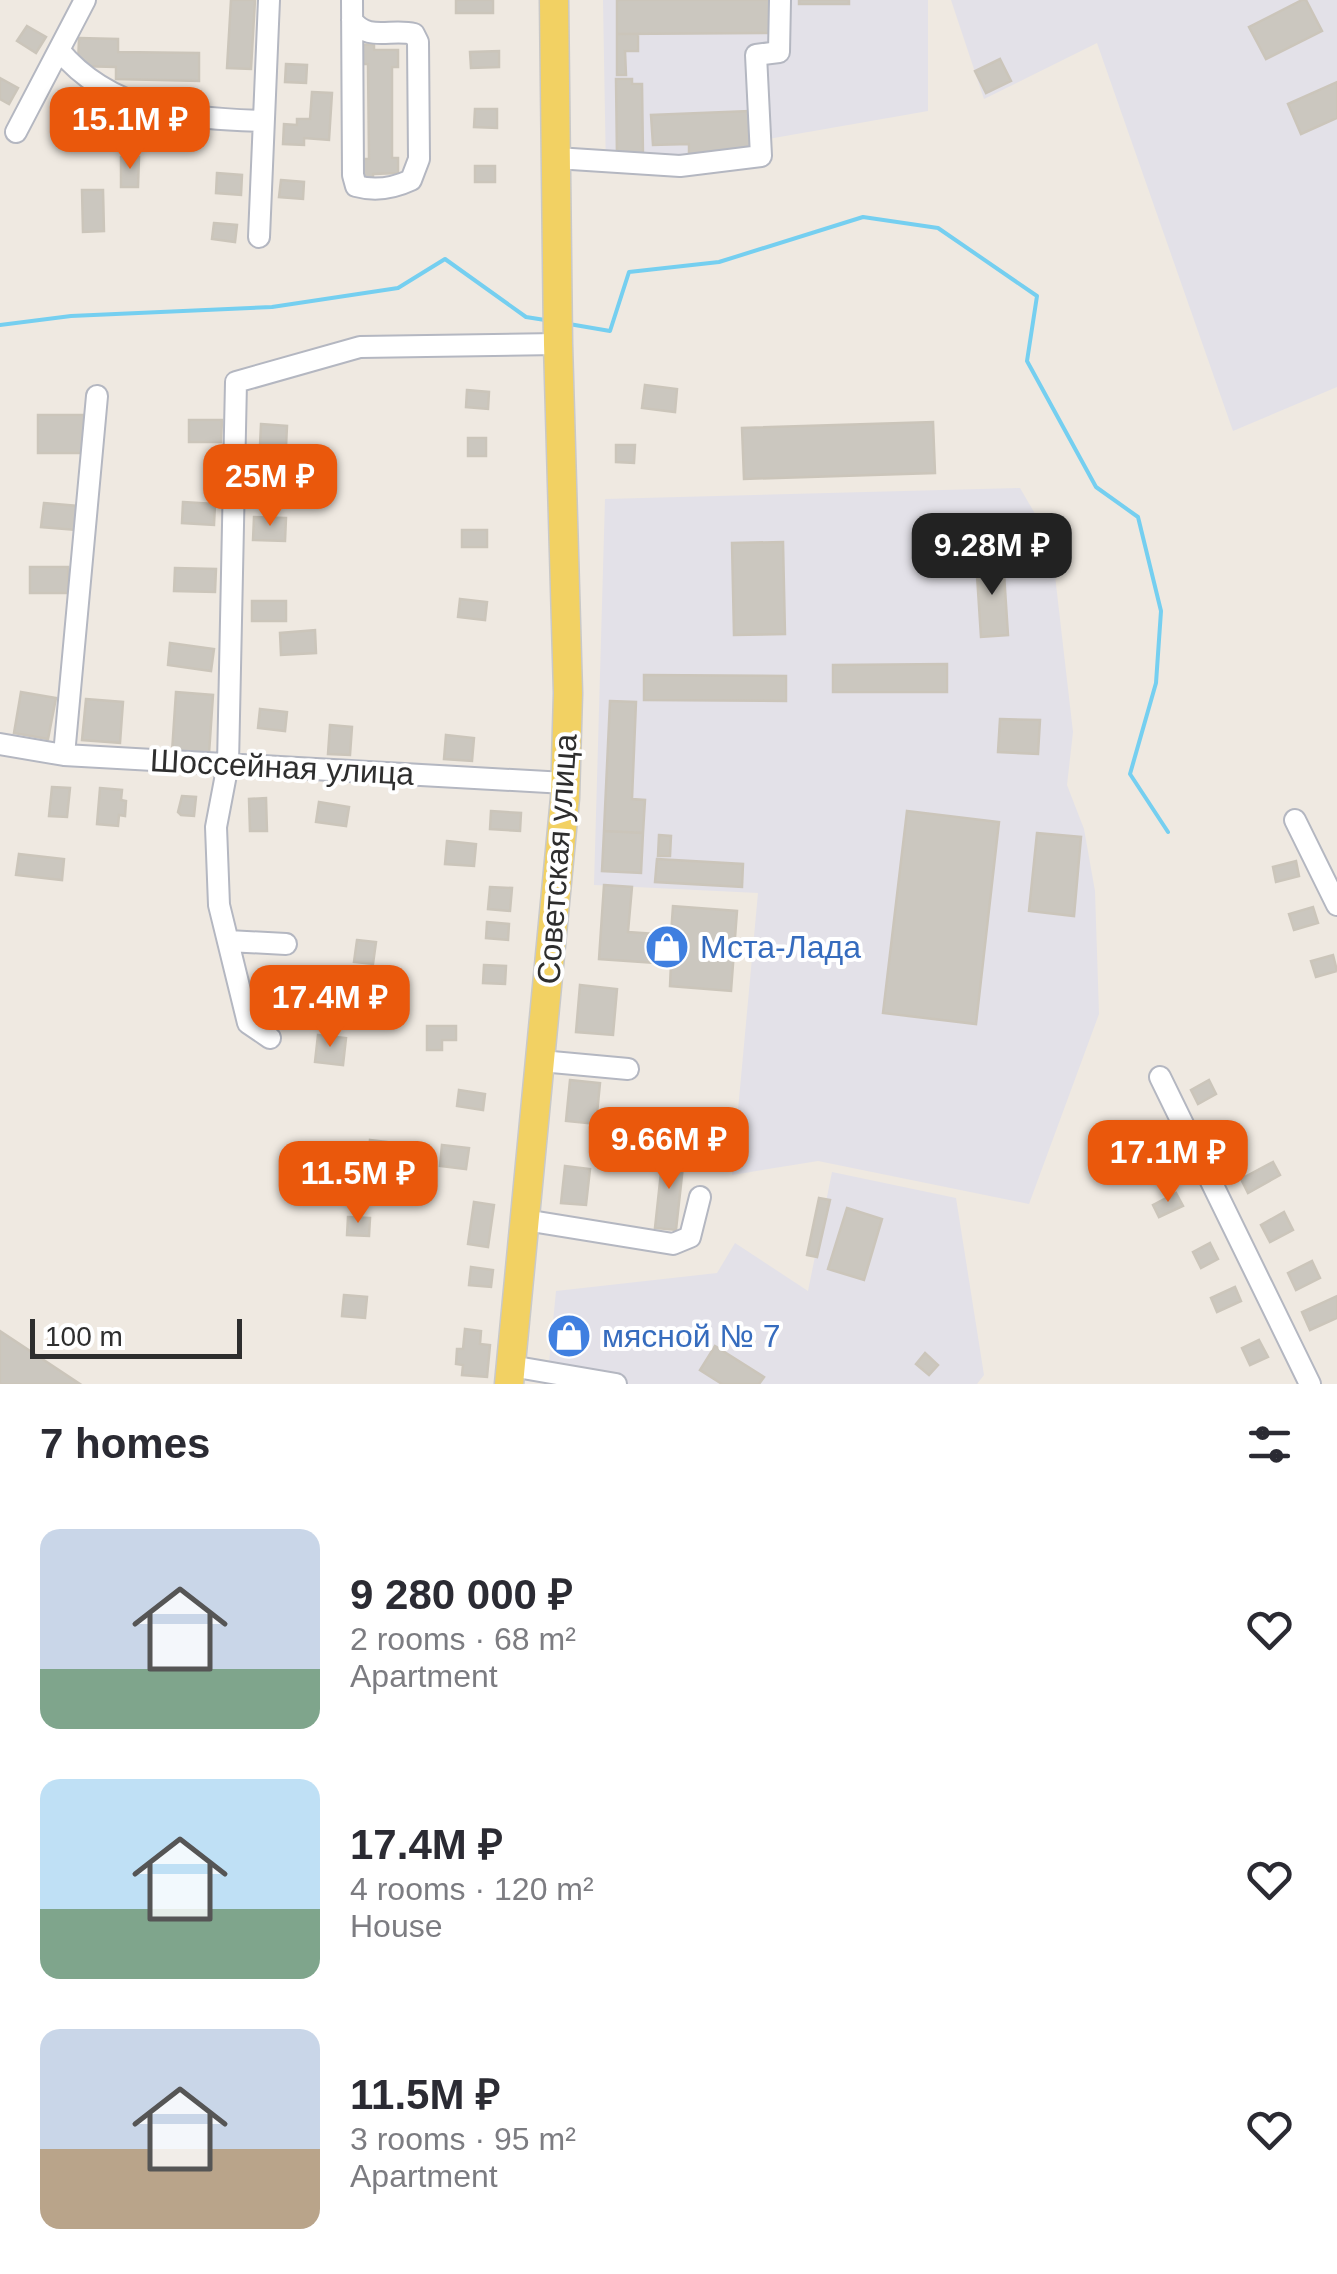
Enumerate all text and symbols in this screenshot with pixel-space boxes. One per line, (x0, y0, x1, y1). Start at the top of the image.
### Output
pin: 15.1M ₽ (38, 87, 222, 172)
text: 15.1M ₽ (72, 101, 188, 137)
pin: 25M ₽ (200, 444, 340, 529)
text: 25M ₽ (225, 458, 315, 494)
pin: 9.28M ₽ (900, 513, 1084, 598)
text: 9.28M ₽ (934, 527, 1050, 563)
street label: Советская улица (530, 732, 584, 986)
street label: Шоссейная улица (149, 742, 415, 792)
shop icon: Мста-Лада (644, 924, 690, 970)
place label: Мста-Лада (700, 929, 861, 965)
pin: 17.4M ₽ (238, 965, 422, 1050)
text: 17.4M ₽ (272, 979, 388, 1015)
pin: 9.66M ₽ (577, 1107, 761, 1192)
pin: 17.1M ₽ (1076, 1120, 1260, 1205)
text: 9.66M ₽ (611, 1121, 727, 1157)
text: 17.1M ₽ (1110, 1134, 1226, 1170)
pin: 11.5M ₽ (266, 1141, 450, 1226)
text: 11.5M ₽ (301, 1155, 415, 1191)
shop icon: мясной № 7 (546, 1313, 592, 1359)
scale bar (30, 1314, 242, 1358)
place label: мясной № 7 (602, 1318, 781, 1354)
text: 100 m (45, 1321, 123, 1352)
icon: filters (1242, 1417, 1297, 1472)
text: 7 homes (40, 1420, 210, 1467)
icon: home (120, 1569, 240, 1689)
text: 9 280 000 ₽ (350, 1571, 573, 1618)
icon: heart (1242, 1602, 1297, 1657)
text: 2 rooms · 68 m² (350, 1621, 576, 1657)
text: Apartment (350, 1658, 498, 1694)
icon: home (120, 1819, 240, 1939)
text: 17.4M ₽ (350, 1821, 503, 1868)
icon: heart (1242, 1852, 1297, 1907)
text: 4 rooms · 120 m² (350, 1871, 594, 1907)
text: House (350, 1908, 443, 1944)
icon: home (120, 2069, 240, 2189)
text: 11.5M ₽ (350, 2071, 501, 2118)
icon: heart (1242, 2102, 1297, 2157)
text: 3 rooms · 95 m² (350, 2121, 576, 2157)
text: Apartment (350, 2158, 498, 2194)

